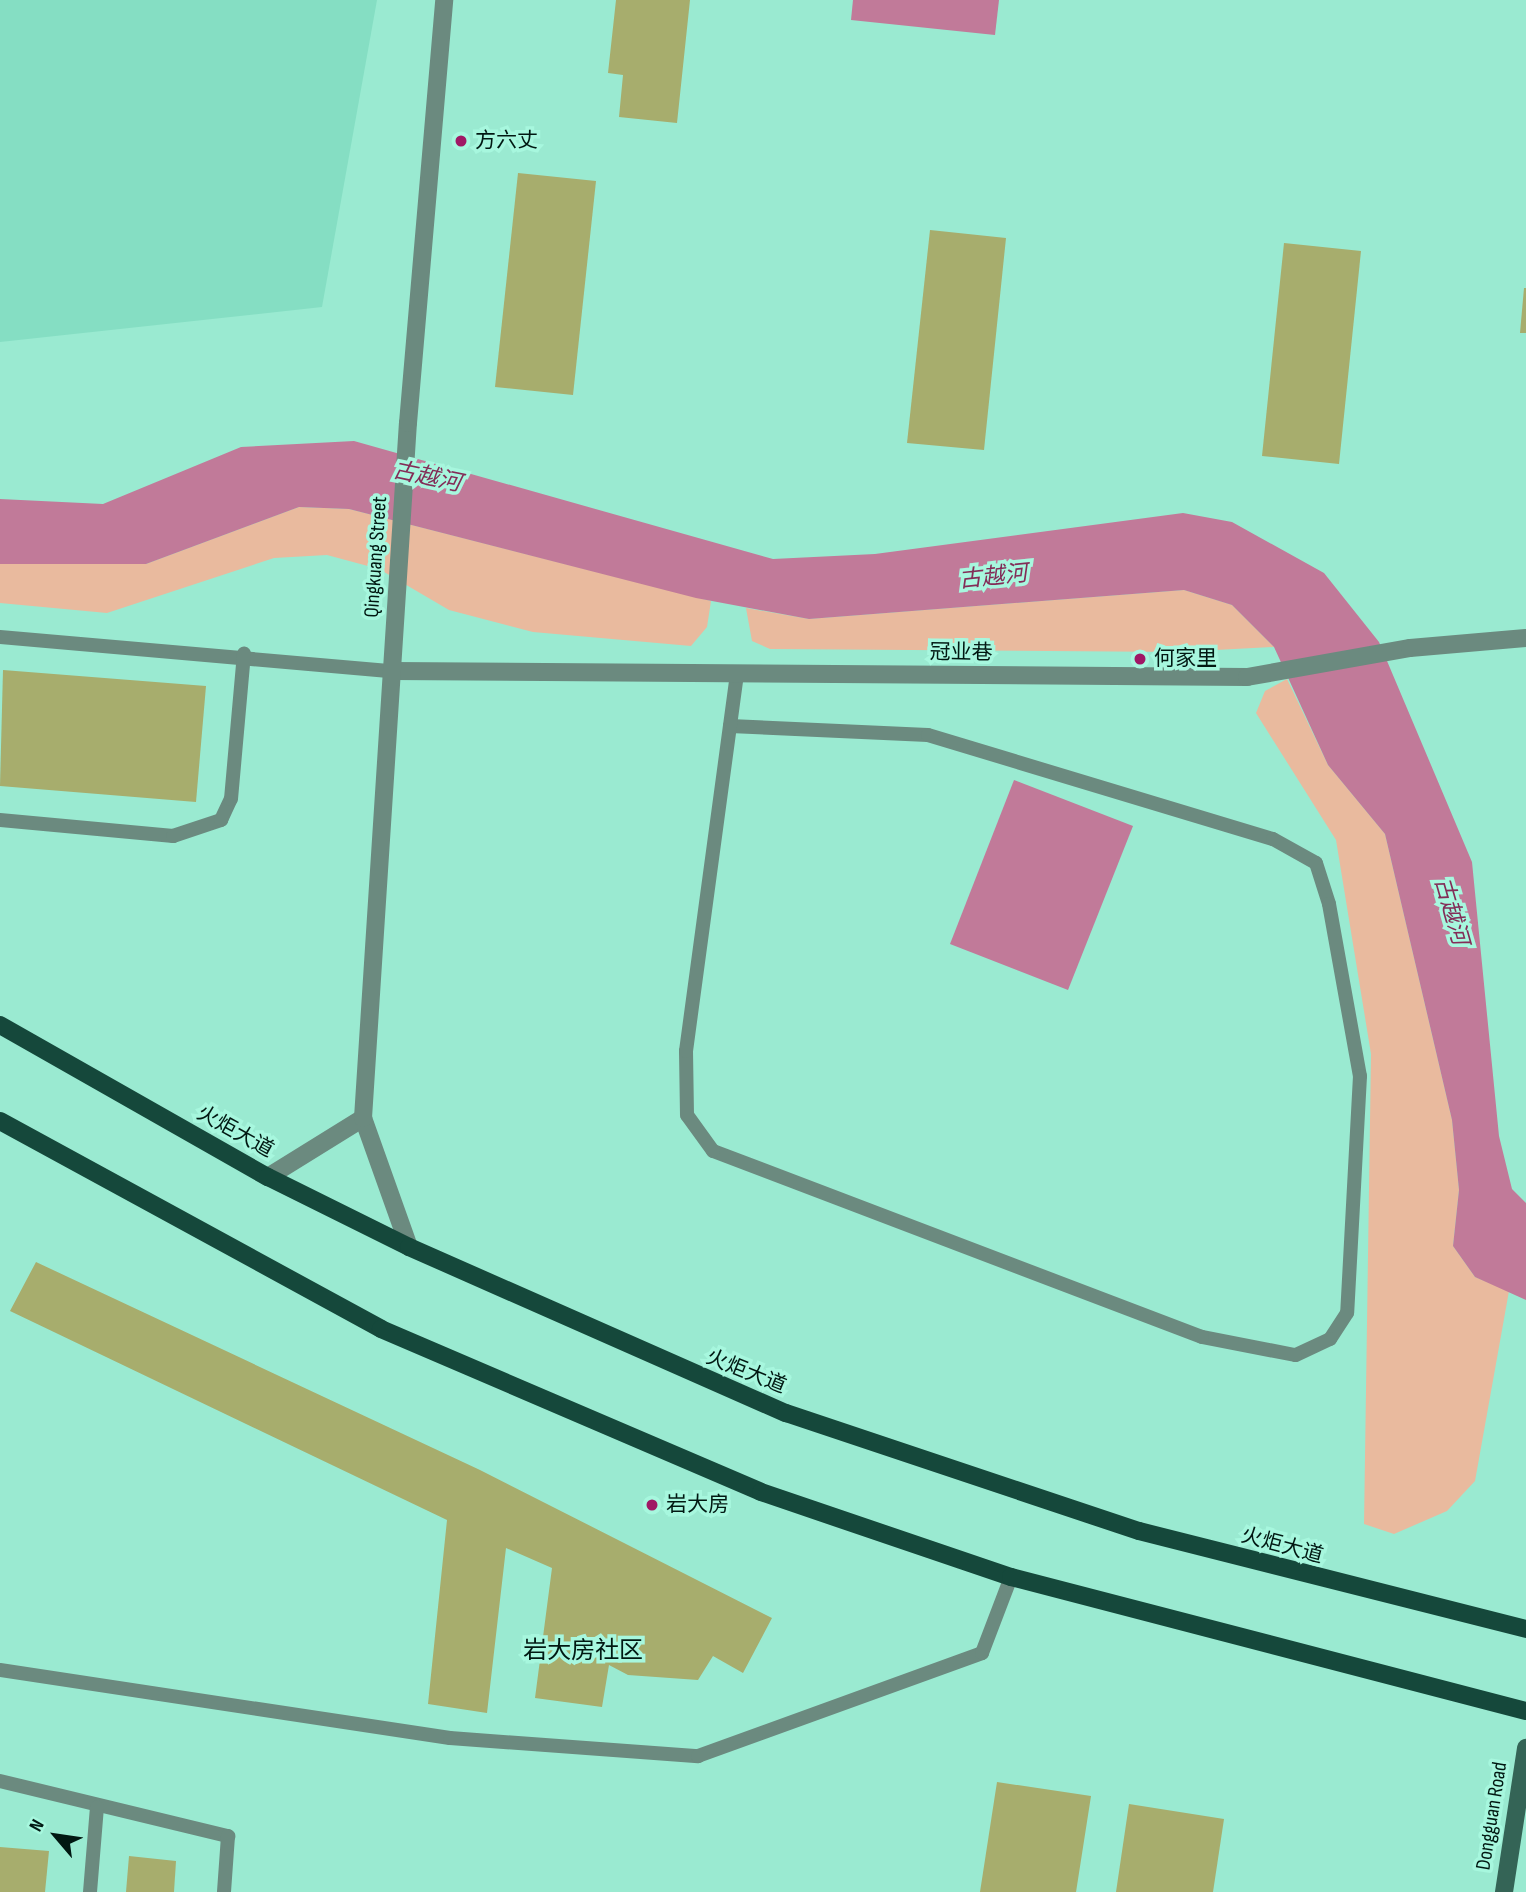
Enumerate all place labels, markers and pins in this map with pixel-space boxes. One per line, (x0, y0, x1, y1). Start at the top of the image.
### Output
place label: 方六丈 (475, 128, 538, 154)
marker: 方六丈 (453, 133, 469, 149)
place label: 何家里 (1154, 646, 1217, 672)
marker: 何家里 (1132, 651, 1148, 667)
place label: 岩大房 (666, 1492, 729, 1518)
marker: 岩大房 (644, 1497, 660, 1513)

